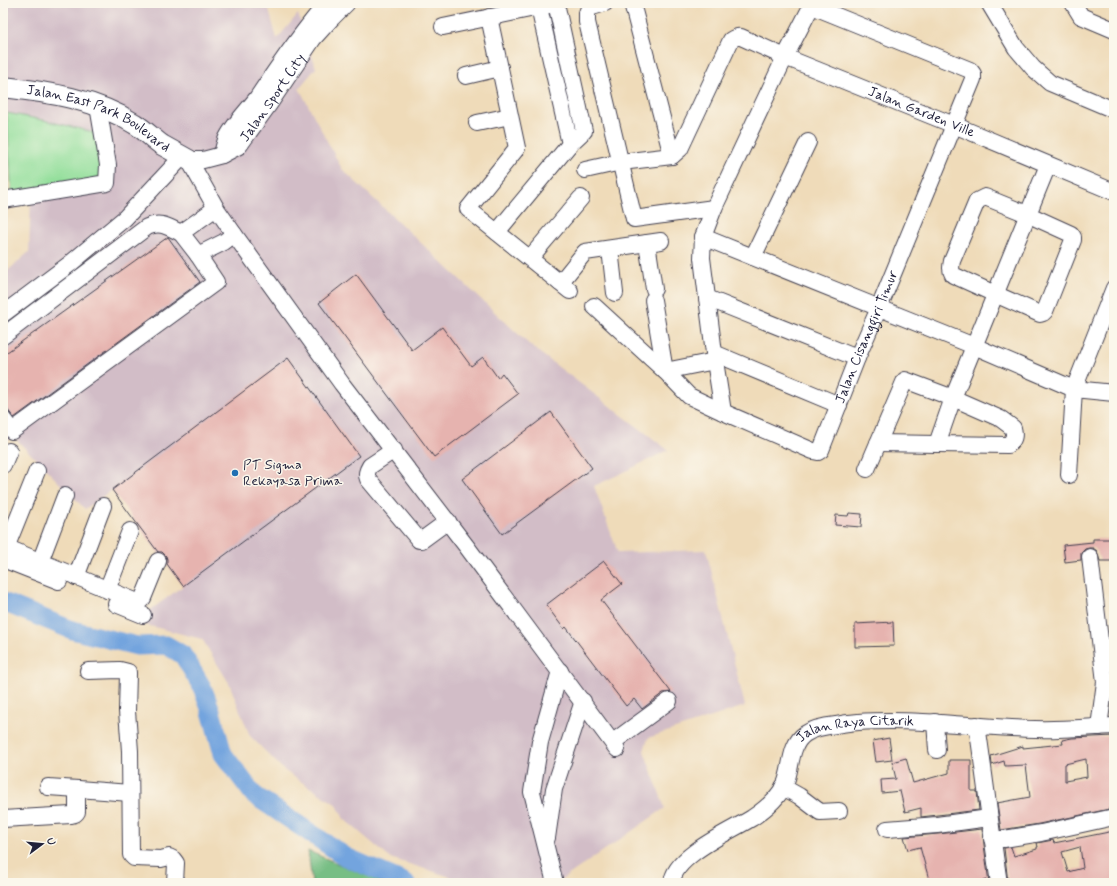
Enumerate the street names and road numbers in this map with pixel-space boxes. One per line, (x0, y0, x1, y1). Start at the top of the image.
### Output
street label: Jalan Sport City (236, 50, 310, 145)
street label: Jalan East Park Boulevard (25, 81, 173, 157)
street label: Jalan Garden Ville (865, 82, 978, 142)
street label: Jalan Cisanggiri Timur (831, 267, 903, 406)
street label: Jalan Raya Citarik (792, 712, 914, 746)

